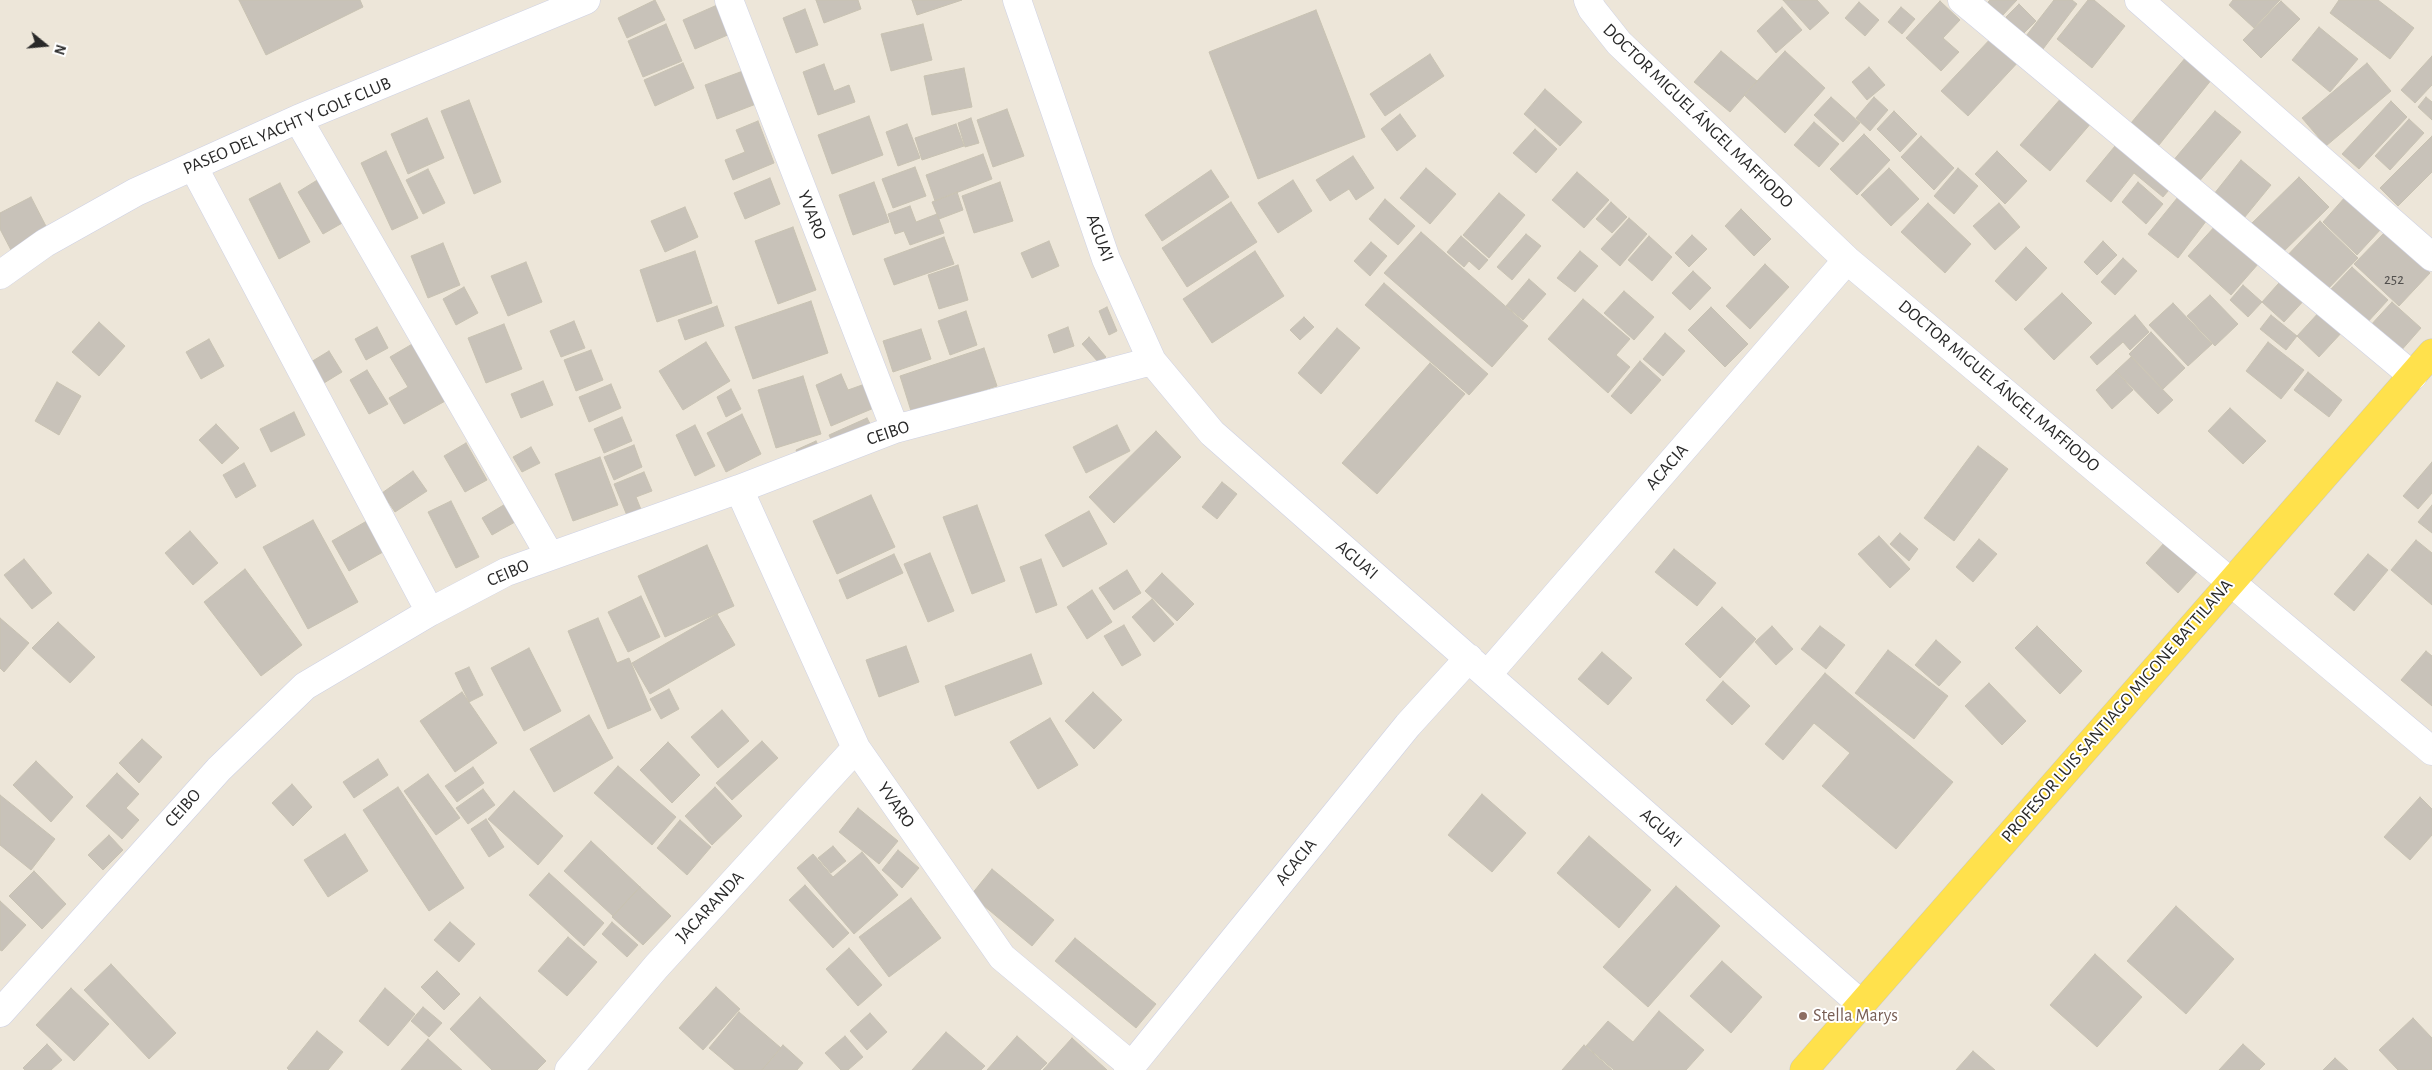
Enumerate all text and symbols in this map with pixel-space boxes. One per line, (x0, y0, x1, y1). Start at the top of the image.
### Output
street label: DOCTOR MIGUEL ÁNGEL MAFFIODO (1598, 19, 1798, 213)
north arrow (20, 20, 70, 70)
text: N (51, 43, 67, 56)
street label: PASEO DEL YACHT Y GOLF CLUB (180, 72, 394, 180)
street label: YVARO (793, 187, 831, 243)
street label: AGUA'I (1081, 211, 1119, 265)
house number: 252 (2384, 270, 2404, 288)
street label: DOCTOR MIGUEL ÁNGEL MAFFIODO (1894, 295, 2104, 477)
street label: CEIBO (864, 416, 912, 450)
street label: ACACIA (1641, 439, 1693, 495)
street label: AGUA'I (1331, 536, 1383, 584)
street label: CEIBO (484, 554, 532, 592)
street label: PROFESOR LUIS SANTIAGO MIGONE BATTILANA (1997, 575, 2237, 847)
street label: YVARO (873, 778, 919, 832)
street label: CEIBO (160, 784, 206, 832)
street label: AGUA'I (1635, 804, 1687, 852)
street label: ACACIA (1271, 834, 1321, 890)
street label: JACARANDA (671, 867, 749, 947)
place label: Stella Marys (1813, 1005, 1898, 1027)
marker: Stella Marys (1797, 1010, 1809, 1022)

